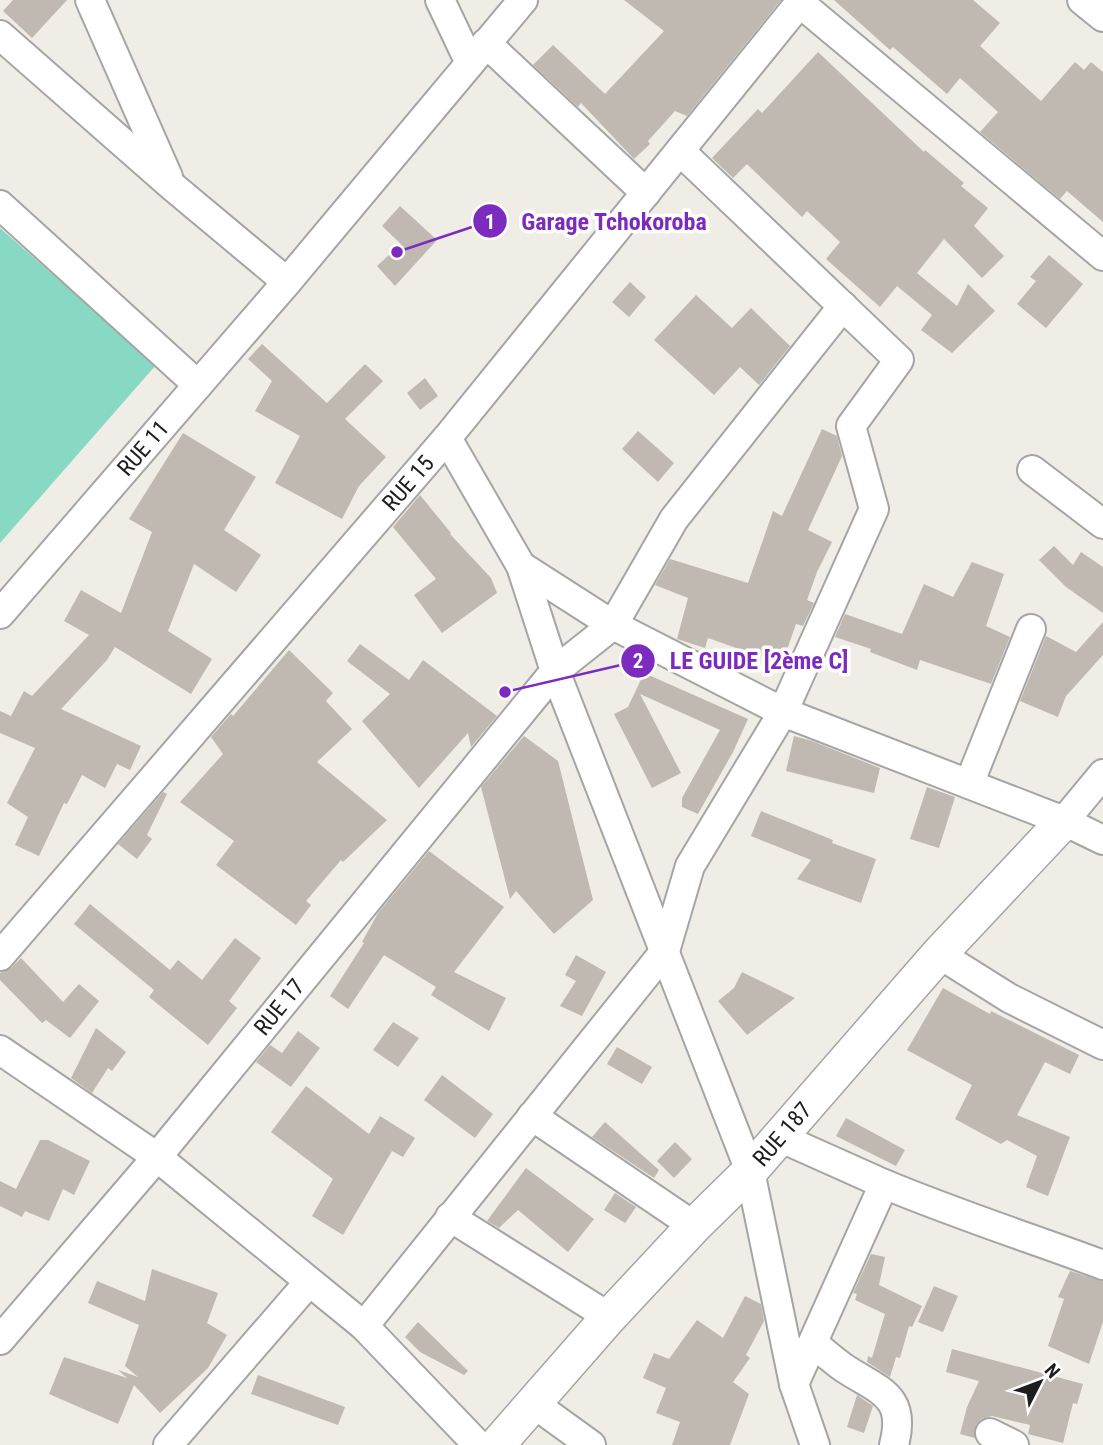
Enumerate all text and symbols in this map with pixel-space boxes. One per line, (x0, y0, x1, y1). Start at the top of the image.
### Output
callout: Garage Tchokoroba (472, 199, 721, 244)
text: Garage Tchokoroba (521, 208, 707, 236)
text: 1 (485, 210, 495, 234)
street label: RUE 11 (112, 415, 175, 482)
street label: RUE 15 (377, 450, 440, 517)
callout: LE GUIDE [2ème C] (621, 639, 862, 684)
text: LE GUIDE [2ème C] (670, 647, 848, 675)
text: 2 (633, 649, 643, 673)
street label: RUE 17 (249, 974, 310, 1041)
street label: RUE 187 (747, 1097, 817, 1172)
north arrow (1005, 1347, 1075, 1417)
text: N (1040, 1359, 1065, 1383)

